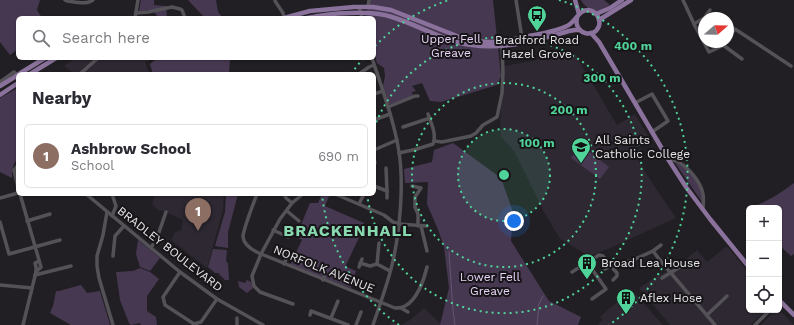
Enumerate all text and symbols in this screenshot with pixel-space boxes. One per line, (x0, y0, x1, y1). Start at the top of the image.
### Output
bus stop icon: Bradford Road Hazel Grove (526, 4, 548, 32)
north arrow (698, 12, 734, 48)
search box (16, 16, 376, 60)
icon: search (30, 27, 52, 49)
text: Search here (62, 29, 150, 47)
park label: Upper Fell Greave (421, 32, 481, 60)
place label: Bradford Road Hazel Grove (495, 33, 579, 61)
text: 400 m (614, 39, 652, 53)
text: 300 m (583, 71, 621, 85)
text: Nearby (32, 88, 91, 108)
text: 200 m (550, 103, 588, 117)
place label: All Saints Catholic College (595, 133, 690, 161)
text: 100 m (519, 136, 555, 150)
school or university icon: All Saints Catholic College (570, 136, 592, 164)
text: Ashbrow School (71, 140, 191, 158)
text: 1 (43, 149, 49, 164)
text: 690 m (318, 149, 359, 164)
text: School (71, 158, 114, 173)
centre of rings (497, 168, 511, 182)
pin: 1 (185, 198, 211, 231)
street label: BRADLEY BOULEVARD (115, 204, 225, 294)
map controls (746, 205, 782, 313)
button: + (746, 205, 782, 241)
your location (504, 211, 524, 231)
district label: BRACKENHALL (283, 221, 413, 240)
button: − (746, 241, 782, 277)
street label: NORFOLK AVENUE (271, 242, 377, 296)
building icon: Broad Lea House (576, 252, 598, 280)
place label: Broad Lea House (601, 256, 700, 270)
park label: Lower Fell Greave (460, 270, 521, 298)
button: locate (746, 277, 782, 313)
building icon: Aflex Hose (615, 287, 637, 315)
place label: Aflex Hose (640, 291, 702, 305)

